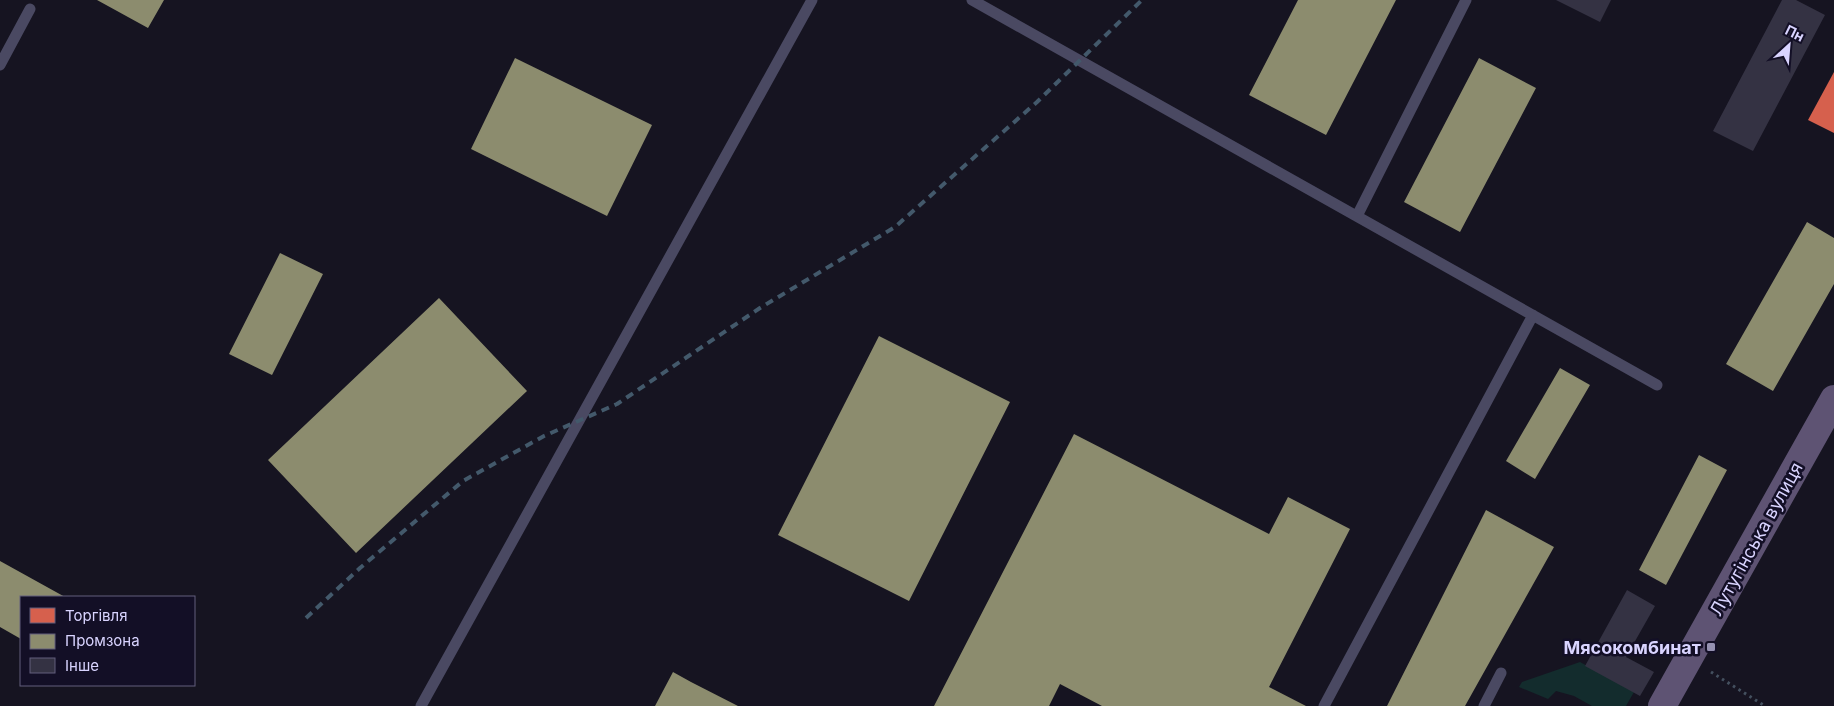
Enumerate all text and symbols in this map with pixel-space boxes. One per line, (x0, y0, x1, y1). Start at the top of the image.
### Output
north arrow (1764, 20, 1814, 70)
text: Пн (1783, 21, 1807, 45)
street label: Лутугінська вулиця (1705, 459, 1807, 619)
legend (20, 596, 195, 686)
text: Торгівля (65, 606, 128, 625)
text: Промзона (65, 631, 140, 650)
place label: Мясокомбинат (1563, 637, 1701, 658)
marker: Мясокомбинат (1705, 641, 1717, 653)
text: Інше (65, 656, 99, 675)

